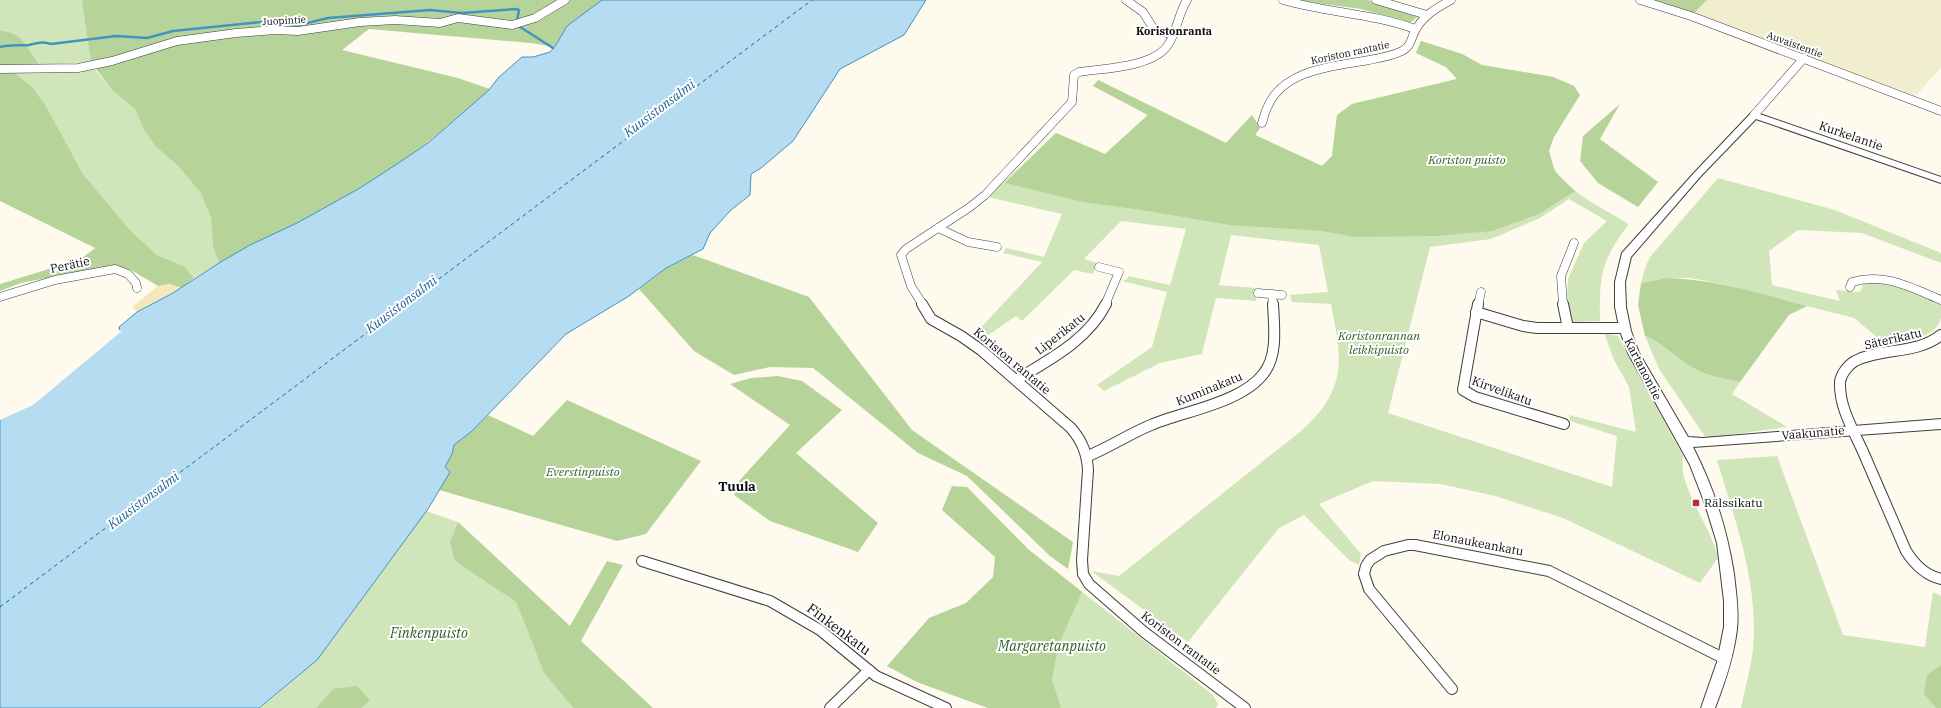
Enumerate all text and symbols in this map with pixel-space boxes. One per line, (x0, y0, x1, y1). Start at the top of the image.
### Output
street label: Juopintie (262, 13, 306, 28)
district label: Koristonranta (1136, 24, 1212, 38)
street label: Auvaistentie (1765, 28, 1825, 61)
street label: Koriston rantatie (1310, 38, 1391, 67)
water label: Kuusistonsalmi (619, 76, 698, 141)
street label: Kurkelantie (1817, 118, 1885, 153)
park label: Koriston puisto (1427, 152, 1506, 167)
street label: Perätie (49, 253, 91, 276)
water label: Kuusistonsalmi (361, 272, 440, 337)
street label: Liperikatu (1032, 309, 1088, 358)
street label: Koriston rantatie (971, 324, 1054, 397)
street label: Säterikatu (1863, 325, 1924, 352)
park label: Koristonrannan leikkipuisto (1337, 328, 1420, 357)
street label: Kartanontie (1621, 335, 1665, 402)
street label: Kuminakatu (1173, 368, 1245, 409)
street label: Kirvelikatu (1470, 373, 1535, 409)
street label: Vaakunatie (1781, 422, 1845, 443)
park label: Everstinpuisto (545, 464, 620, 479)
water label: Kuusistonsalmi (103, 468, 182, 533)
district label: Tuula (718, 478, 756, 495)
place label: Rälssikatu (1704, 495, 1763, 510)
marker: Rälssikatu (1691, 498, 1701, 508)
street label: Elonaukeankatu (1431, 526, 1525, 559)
street label: Finkenkatu (803, 599, 875, 659)
street label: Koriston rantatie (1138, 608, 1224, 677)
park label: Finkenpuisto (389, 624, 468, 642)
park label: Margaretanpuisto (997, 637, 1106, 655)

